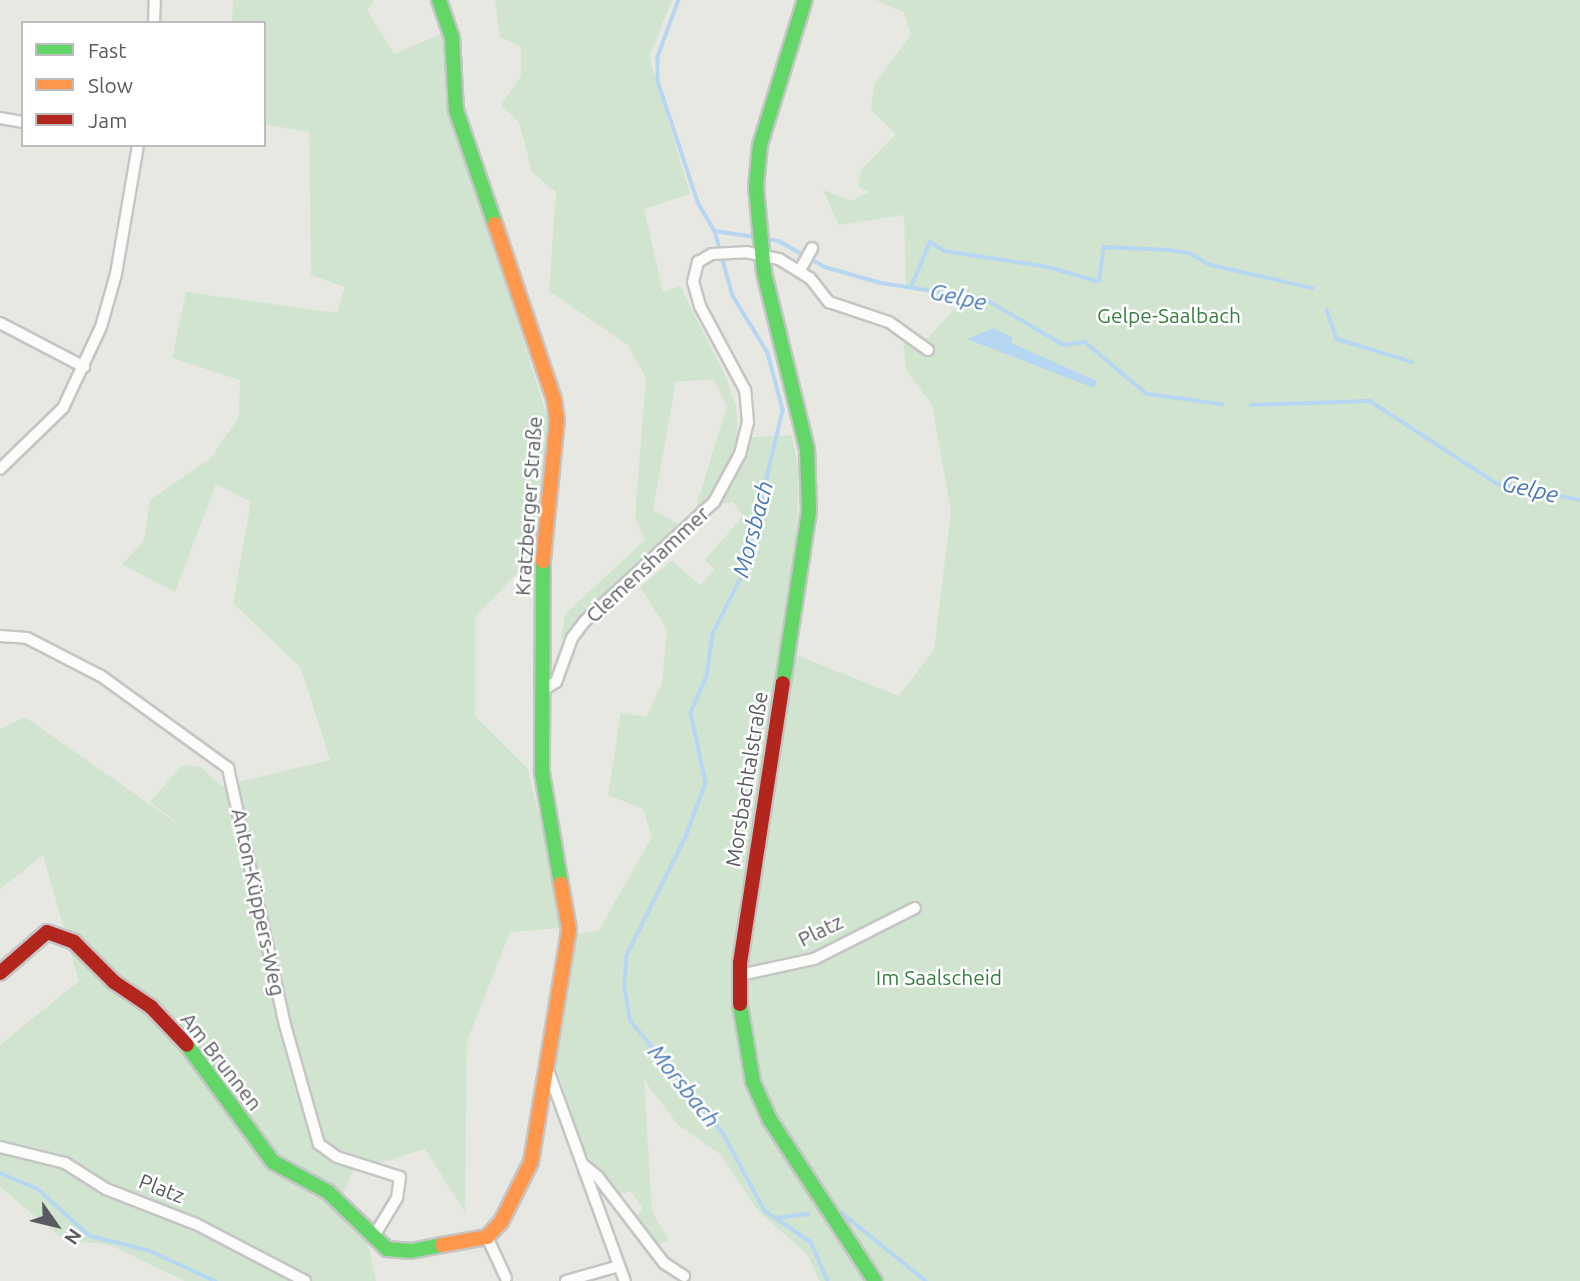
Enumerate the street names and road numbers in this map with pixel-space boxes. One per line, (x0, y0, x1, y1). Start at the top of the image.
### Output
street label: Kratzberger Straße (509, 415, 547, 597)
street label: Clemenshammer (580, 500, 714, 628)
street label: Morsbachtalstraße (720, 689, 772, 869)
street label: Anton-Küppers-Weg (227, 806, 291, 998)
street label: Platz (793, 908, 847, 952)
street label: Am Brunnen (176, 1007, 268, 1115)
street label: Platz (136, 1168, 188, 1208)

